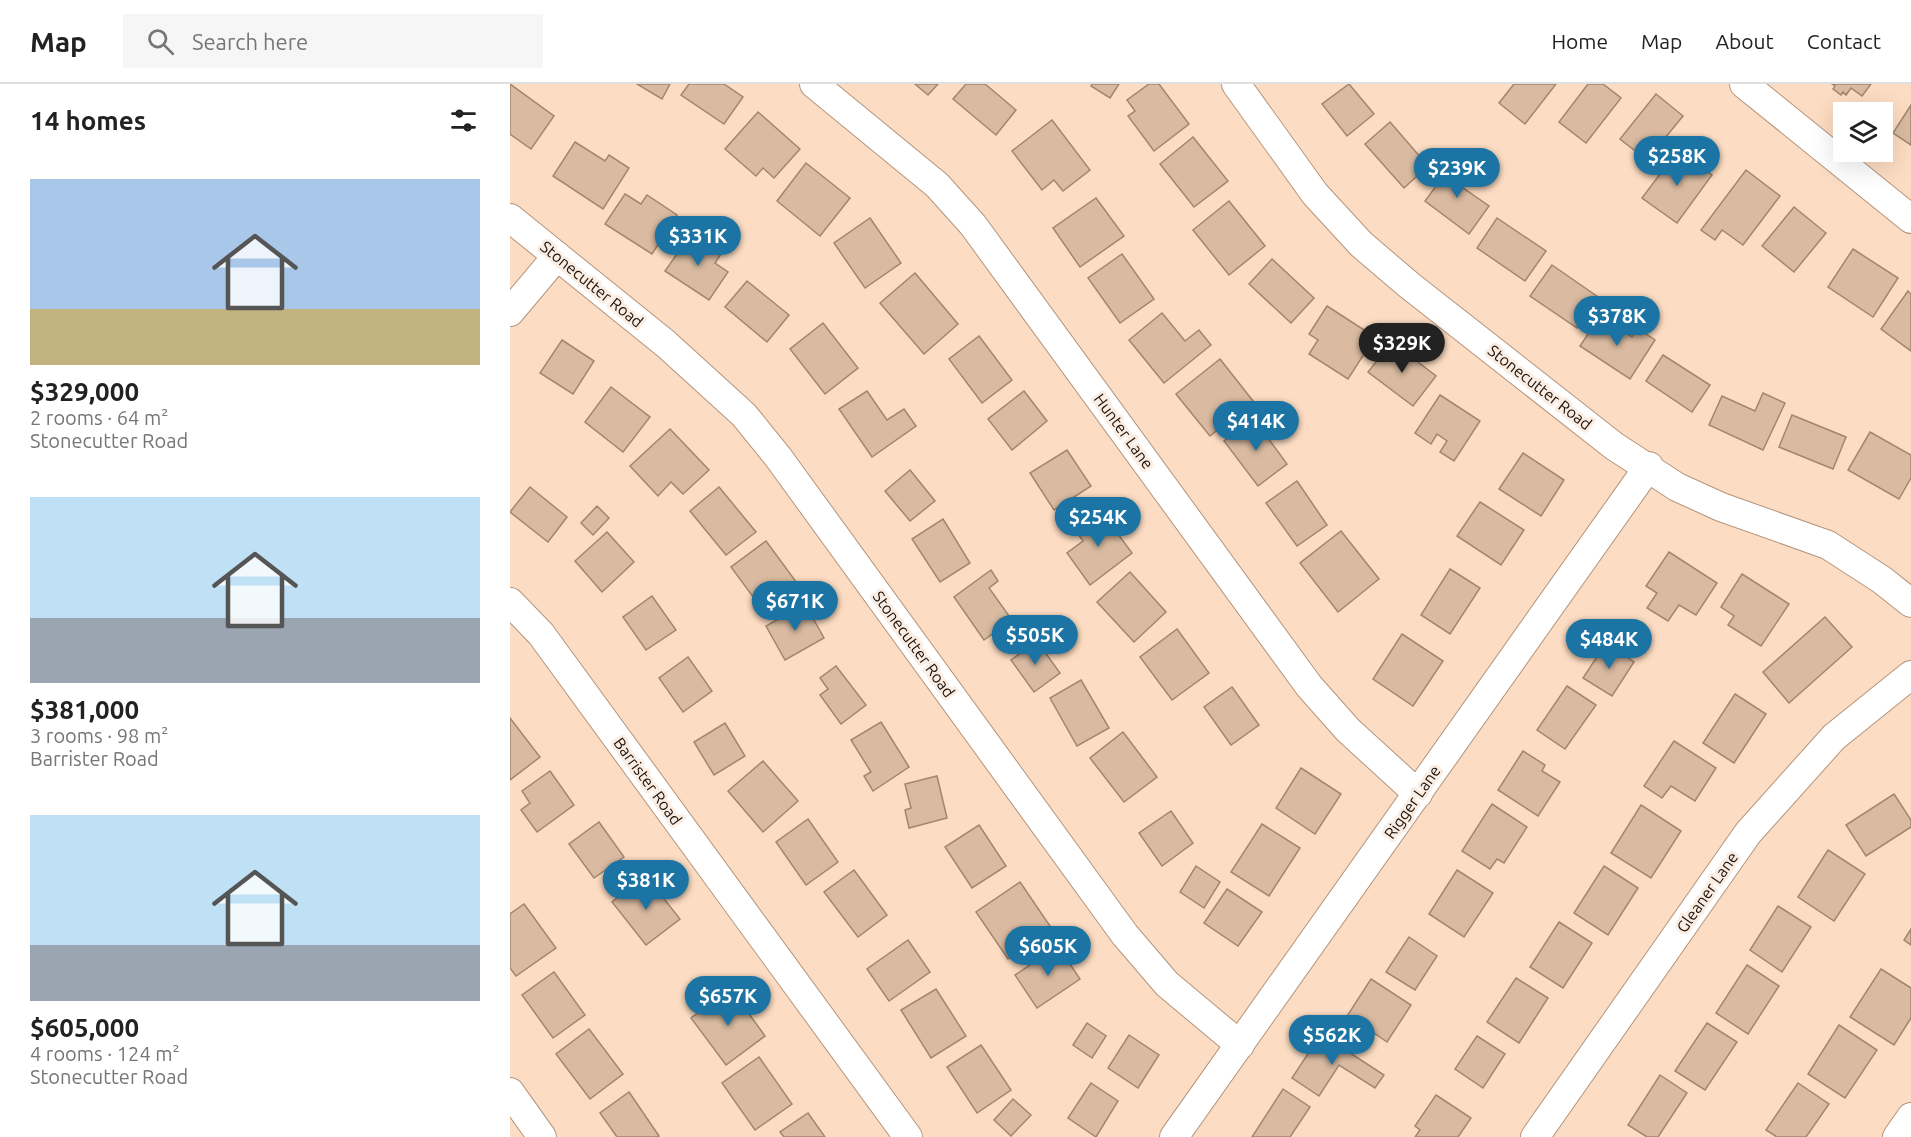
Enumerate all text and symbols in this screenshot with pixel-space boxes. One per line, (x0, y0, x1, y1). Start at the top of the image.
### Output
search box (123, 14, 543, 68)
icon: search (144, 25, 177, 58)
text: Map (30, 26, 87, 57)
text: Search here (192, 29, 308, 54)
text: Home (1551, 29, 1608, 53)
text: Map (1641, 29, 1682, 53)
text: About (1715, 29, 1774, 53)
text: Contact (1807, 29, 1881, 53)
map controls (1833, 102, 1893, 162)
button: layers (1833, 102, 1893, 162)
icon: filters (447, 104, 480, 137)
text: 14 homes (30, 106, 146, 135)
pin: $258K (1635, 136, 1719, 187)
text: $258K (1648, 144, 1706, 167)
pin: $239K (1415, 148, 1499, 199)
text: $239K (1428, 156, 1486, 179)
pin: $331K (656, 216, 740, 267)
icon: home (201, 218, 309, 326)
text: $331K (669, 224, 727, 247)
street label: Stonecutter Road (537, 237, 647, 331)
pin: $378K (1575, 296, 1659, 347)
text: $378K (1588, 304, 1646, 327)
pin: $329K (1360, 323, 1444, 374)
text: $329K (1373, 331, 1431, 354)
street label: Stonecutter Road (1485, 341, 1595, 433)
text: $329,000 (30, 377, 139, 406)
street label: Hunter Lane (1091, 390, 1157, 472)
pin: $414K (1214, 401, 1298, 452)
text: 2 rooms · 64 m² (30, 406, 168, 429)
text: $414K (1227, 409, 1285, 432)
text: Stonecutter Road (30, 429, 188, 452)
pin: $254K (1056, 497, 1140, 548)
text: $254K (1069, 505, 1127, 528)
icon: home (201, 536, 309, 644)
pin: $671K (753, 581, 837, 632)
street label: Stonecutter Road (870, 588, 958, 700)
text: $671K (766, 589, 824, 612)
pin: $505K (993, 615, 1077, 666)
pin: $484K (1567, 619, 1651, 670)
text: $505K (1006, 623, 1064, 646)
text: $484K (1580, 627, 1638, 650)
text: $381,000 (30, 695, 139, 724)
text: 3 rooms · 98 m² (30, 724, 168, 747)
street label: Barrister Road (610, 734, 686, 828)
text: Barrister Road (30, 747, 159, 770)
street label: Rigger Lane (1380, 762, 1444, 842)
street label: Gleaner Lane (1673, 848, 1741, 936)
icon: home (201, 854, 309, 962)
pin: $381K (604, 860, 688, 911)
text: $381K (617, 868, 675, 891)
pin: $605K (1006, 926, 1090, 977)
text: $605K (1019, 934, 1077, 957)
pin: $657K (686, 976, 770, 1027)
text: $657K (699, 984, 757, 1007)
text: $605,000 (30, 1013, 139, 1042)
pin: $562K (1290, 1015, 1374, 1066)
text: $562K (1303, 1023, 1361, 1046)
text: 4 rooms · 124 m² (30, 1042, 180, 1065)
text: Stonecutter Road (30, 1065, 188, 1088)

